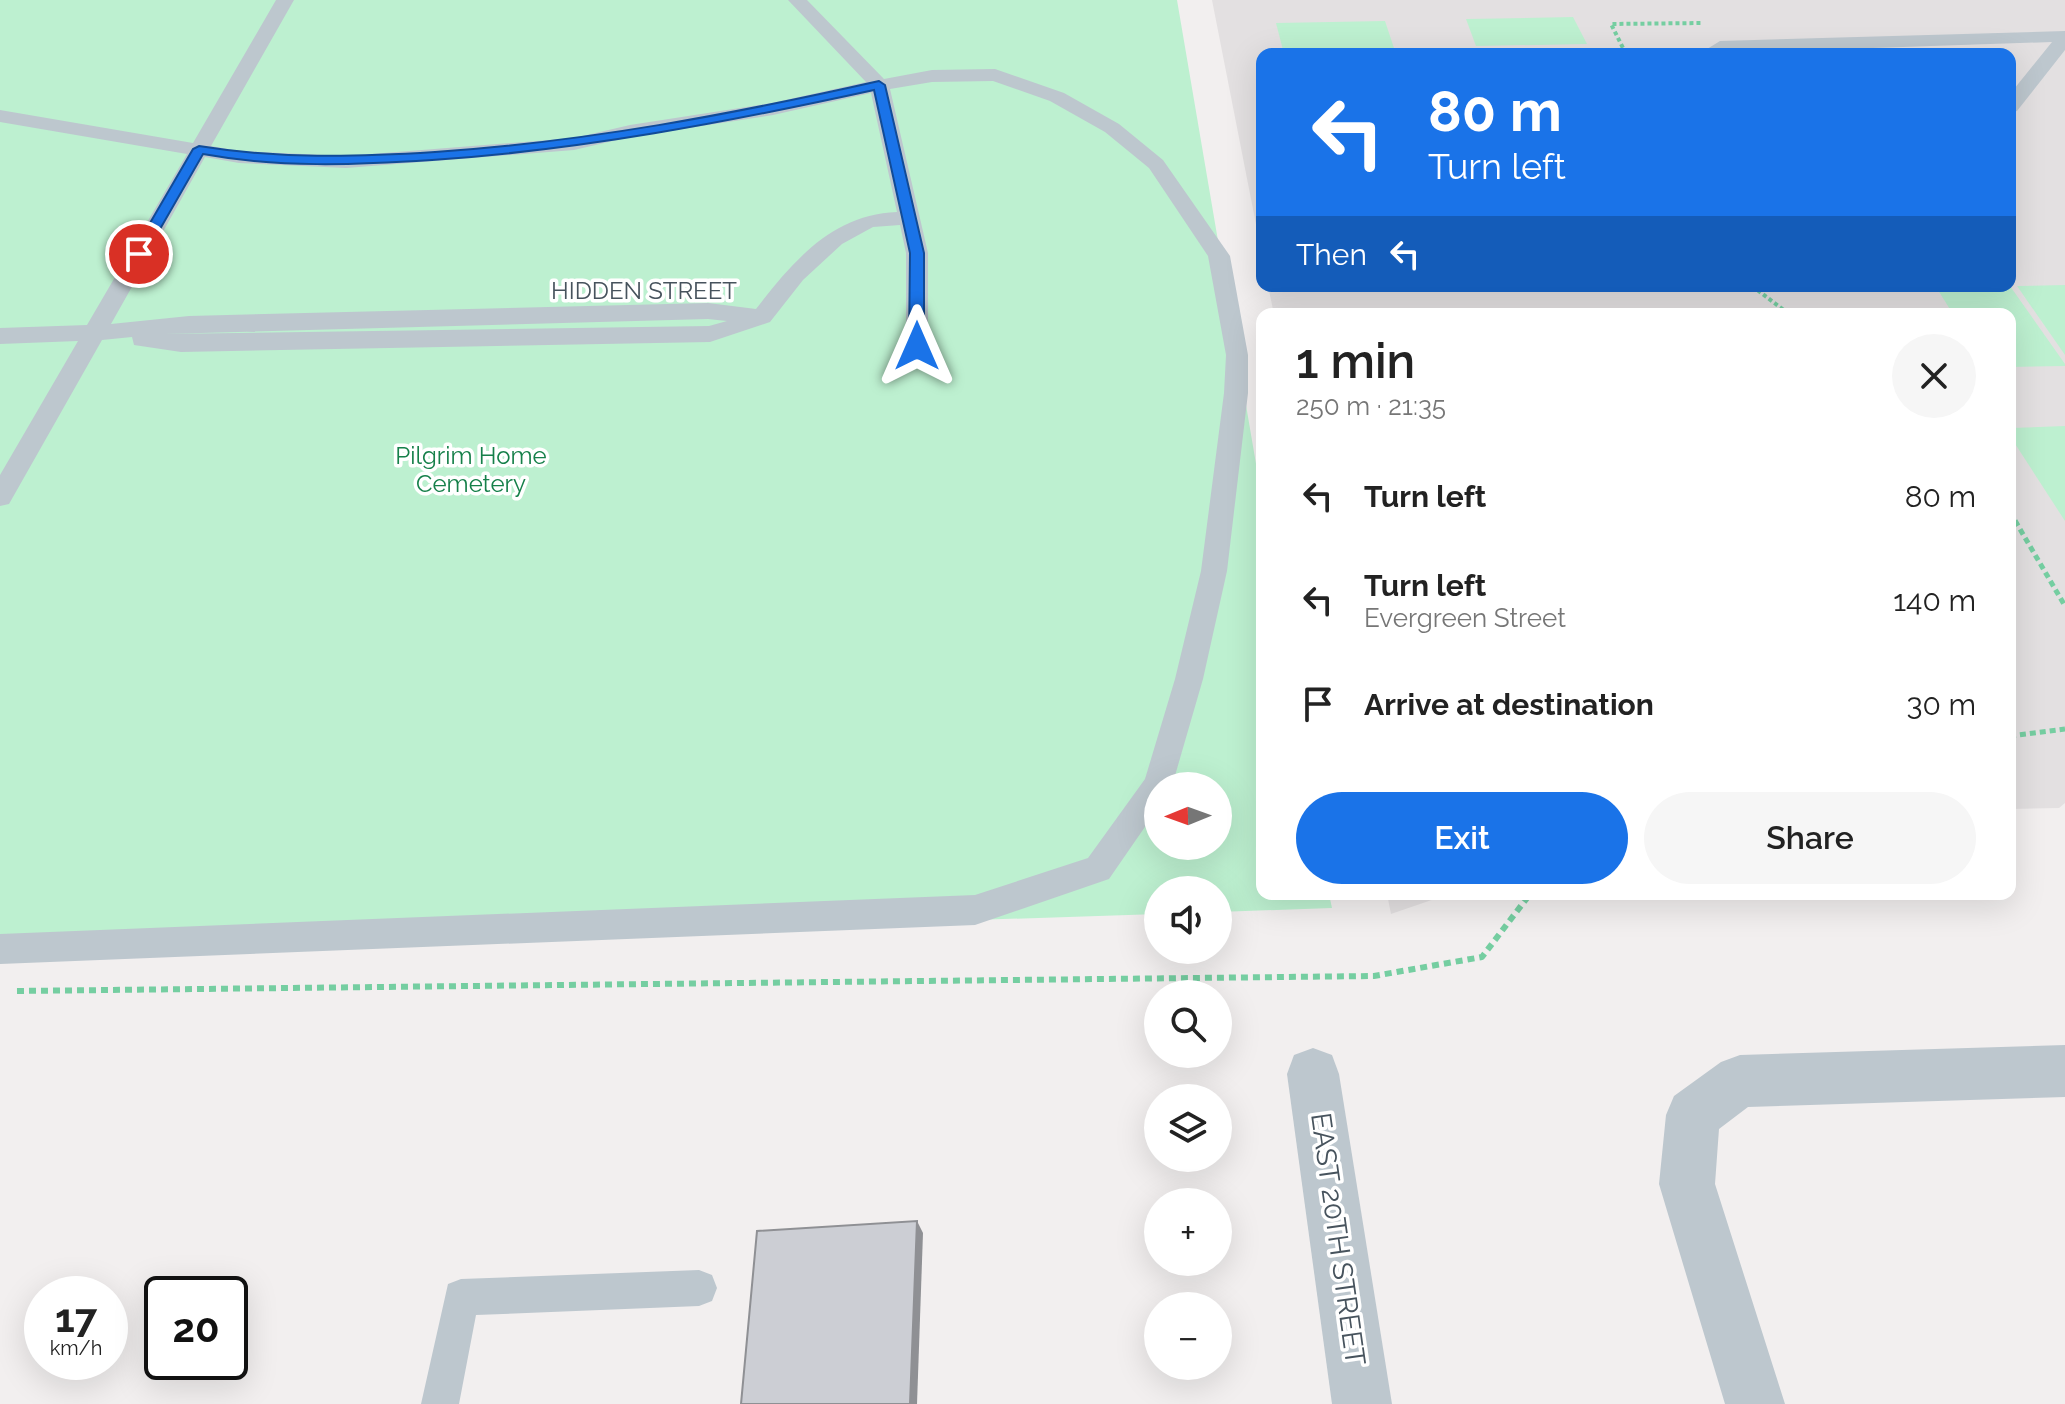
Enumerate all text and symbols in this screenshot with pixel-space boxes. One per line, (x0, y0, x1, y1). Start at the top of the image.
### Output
text: 80 m (1428, 78, 1562, 144)
icon: left (1296, 80, 1400, 184)
text: Turn left (1428, 145, 1566, 187)
pin (105, 220, 173, 288)
icon: arrive (117, 232, 161, 276)
icon: left (1383, 232, 1427, 276)
text: Then (1296, 237, 1367, 272)
street label: HIDDEN STREET (551, 276, 737, 305)
position arrow (875, 304, 959, 388)
text: 1 min (1296, 333, 1415, 389)
button: close (1892, 334, 1976, 418)
text: 250 m · 21:35 (1296, 391, 1446, 421)
park label: Pilgrim Home Cemetery (395, 441, 547, 498)
icon: left (1296, 474, 1340, 518)
text: Turn left (1364, 479, 1486, 514)
text: 80 m (1905, 479, 1976, 514)
text: Turn left (1364, 568, 1486, 603)
icon: left (1296, 578, 1340, 622)
text: 140 m (1893, 583, 1976, 618)
text: Evergreen Street (1364, 603, 1566, 633)
icon: arrive (1296, 682, 1340, 726)
text: Arrive at destination (1364, 687, 1654, 722)
text: 30 m (1906, 687, 1976, 722)
north arrow (1144, 772, 1232, 860)
map controls (1144, 772, 1232, 1380)
button: Exit (1296, 792, 1628, 884)
button: Share (1644, 792, 1976, 884)
button: sound (1144, 876, 1232, 964)
button: search (1144, 980, 1232, 1068)
button: layers (1144, 1084, 1232, 1172)
street label: EAST 20TH STREET (1304, 1111, 1372, 1367)
button: + (1144, 1188, 1232, 1276)
speed limit sign: 20 (144, 1276, 248, 1380)
button: − (1144, 1292, 1232, 1380)
text: 17 (55, 1294, 97, 1341)
text: km/h (50, 1336, 102, 1360)

